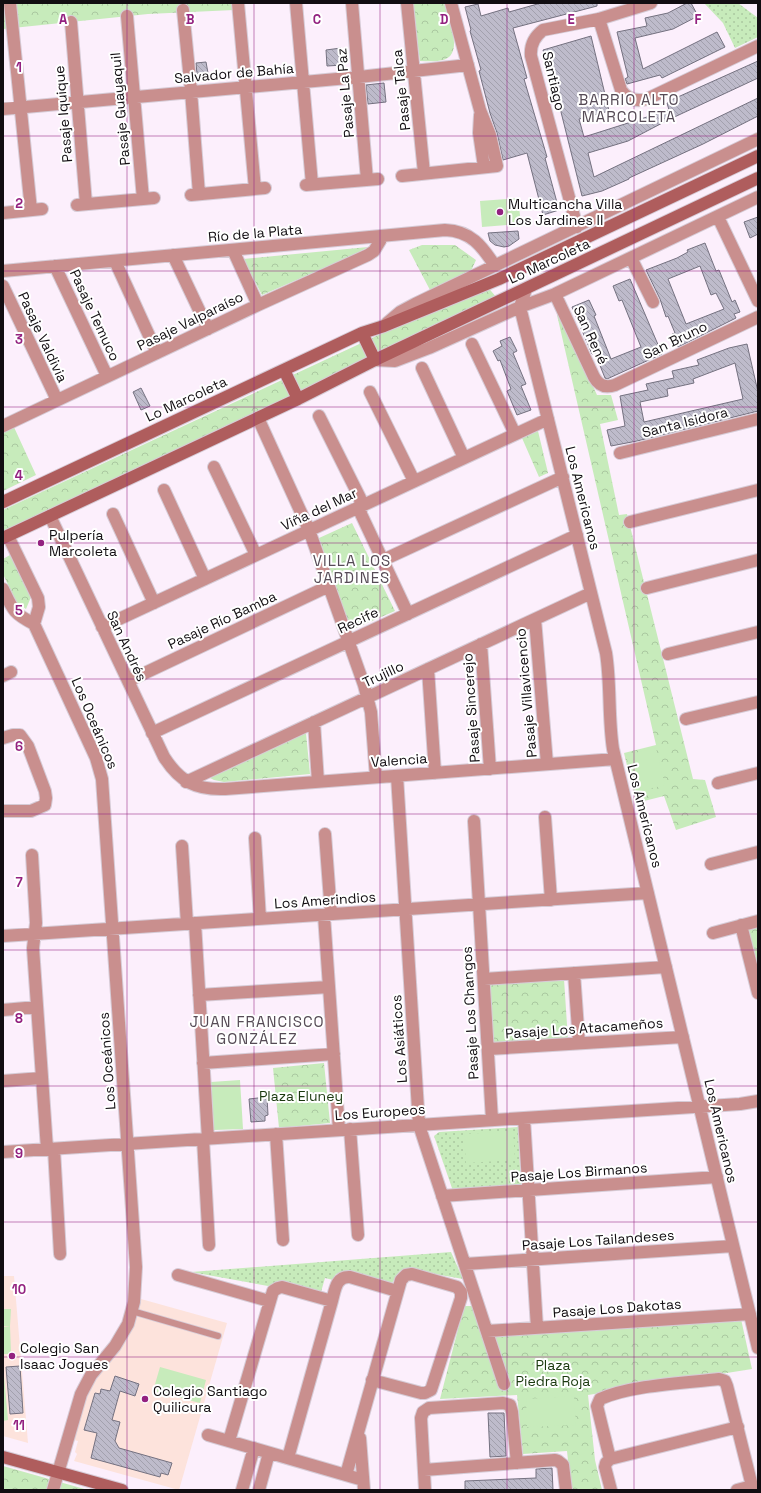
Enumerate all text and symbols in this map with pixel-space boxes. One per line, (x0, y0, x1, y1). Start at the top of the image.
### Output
text: A (59, 11, 68, 28)
text: B (186, 11, 195, 28)
text: C (313, 11, 321, 28)
text: D (440, 11, 449, 28)
text: E (567, 11, 575, 28)
text: F (695, 11, 702, 28)
street label: Pasaje La Paz (332, 47, 358, 139)
street label: Pasaje Talca (388, 49, 414, 131)
street label: Santiago (538, 50, 570, 112)
street label: Pasaje Guayaquil (106, 52, 134, 166)
text: 1 (16, 59, 22, 76)
street label: Salvador de Bahía (173, 59, 295, 87)
street label: Pasaje Iquique (50, 65, 76, 163)
district label: BARRIO ALTO MARCOLETA (578, 90, 680, 126)
text: 2 (15, 195, 23, 212)
place label: Multicancha Villa Los Jardines II (508, 195, 622, 229)
marker: Multicancha Villa Los Jardines II (495, 207, 505, 217)
street label: Río de la Plata (207, 220, 303, 246)
street label: Lo Marcoleta (505, 234, 593, 288)
street label: Pasaje Temuco (66, 266, 124, 364)
street label: Pasaje Valparaíso (134, 287, 246, 355)
street label: Pasaje Valdivia (14, 289, 72, 385)
street label: San René (570, 303, 612, 367)
street label: San Bruno (640, 317, 710, 363)
text: 3 (15, 331, 23, 348)
street label: Lo Marcoleta (142, 372, 230, 426)
street label: Santa Isidora (640, 403, 730, 441)
street label: Los Americanos (561, 444, 605, 552)
text: 4 (15, 467, 23, 484)
street label: Viña del Mar (278, 483, 360, 535)
place label: Pulpería Marcoleta (49, 526, 117, 560)
marker: Pulpería Marcoleta (36, 538, 46, 548)
district label: VILLA LOS JARDINES (313, 551, 391, 587)
street label: Pasaje Río Bamba (165, 587, 279, 653)
text: 5 (15, 602, 23, 619)
street label: Recife (335, 603, 381, 637)
street label: San Andrés (103, 608, 151, 684)
street label: Pasaje Villavicencio (511, 627, 541, 759)
street label: Pasaje Sincerejo (458, 653, 484, 763)
street label: Trujillo (360, 657, 406, 691)
street label: Los Oceánicos (68, 675, 122, 771)
text: 6 (15, 738, 23, 755)
street label: Valencia (370, 749, 428, 771)
street label: Los Americanos (623, 762, 667, 870)
text: 7 (15, 874, 23, 891)
street label: Los Amerindios (274, 887, 376, 913)
street label: Pasaje Los Changos (458, 946, 482, 1080)
street label: Los Asiáticos (387, 994, 411, 1084)
text: 8 (15, 1010, 23, 1027)
street label: Los Oceánicos (95, 1012, 119, 1110)
district label: JUAN FRANCISCO GONZÁLEZ (189, 1012, 325, 1048)
street label: Pasaje Los Atacameños (504, 1014, 664, 1042)
street label: Los Americanos (700, 1077, 742, 1185)
park label: Plaza Eluney (259, 1087, 343, 1105)
street label: Los Europeos (334, 1100, 426, 1124)
text: 9 (15, 1145, 23, 1162)
street label: Pasaje Los Birmanos (510, 1158, 648, 1186)
street label: Pasaje Los Tailandeses (521, 1226, 675, 1254)
text: 10 (12, 1281, 26, 1298)
street label: Pasaje Los Dakotas (552, 1295, 682, 1321)
place label: Colegio San Isaac Jogues (20, 1339, 108, 1373)
marker: Colegio San Isaac Jogues (7, 1351, 17, 1361)
park label: Plaza Piedra Roja (516, 1356, 590, 1390)
place label: Colegio Santiago Quilicura (153, 1382, 267, 1416)
marker: Colegio Santiago Quilicura (140, 1394, 150, 1404)
text: 11 (13, 1417, 25, 1434)

